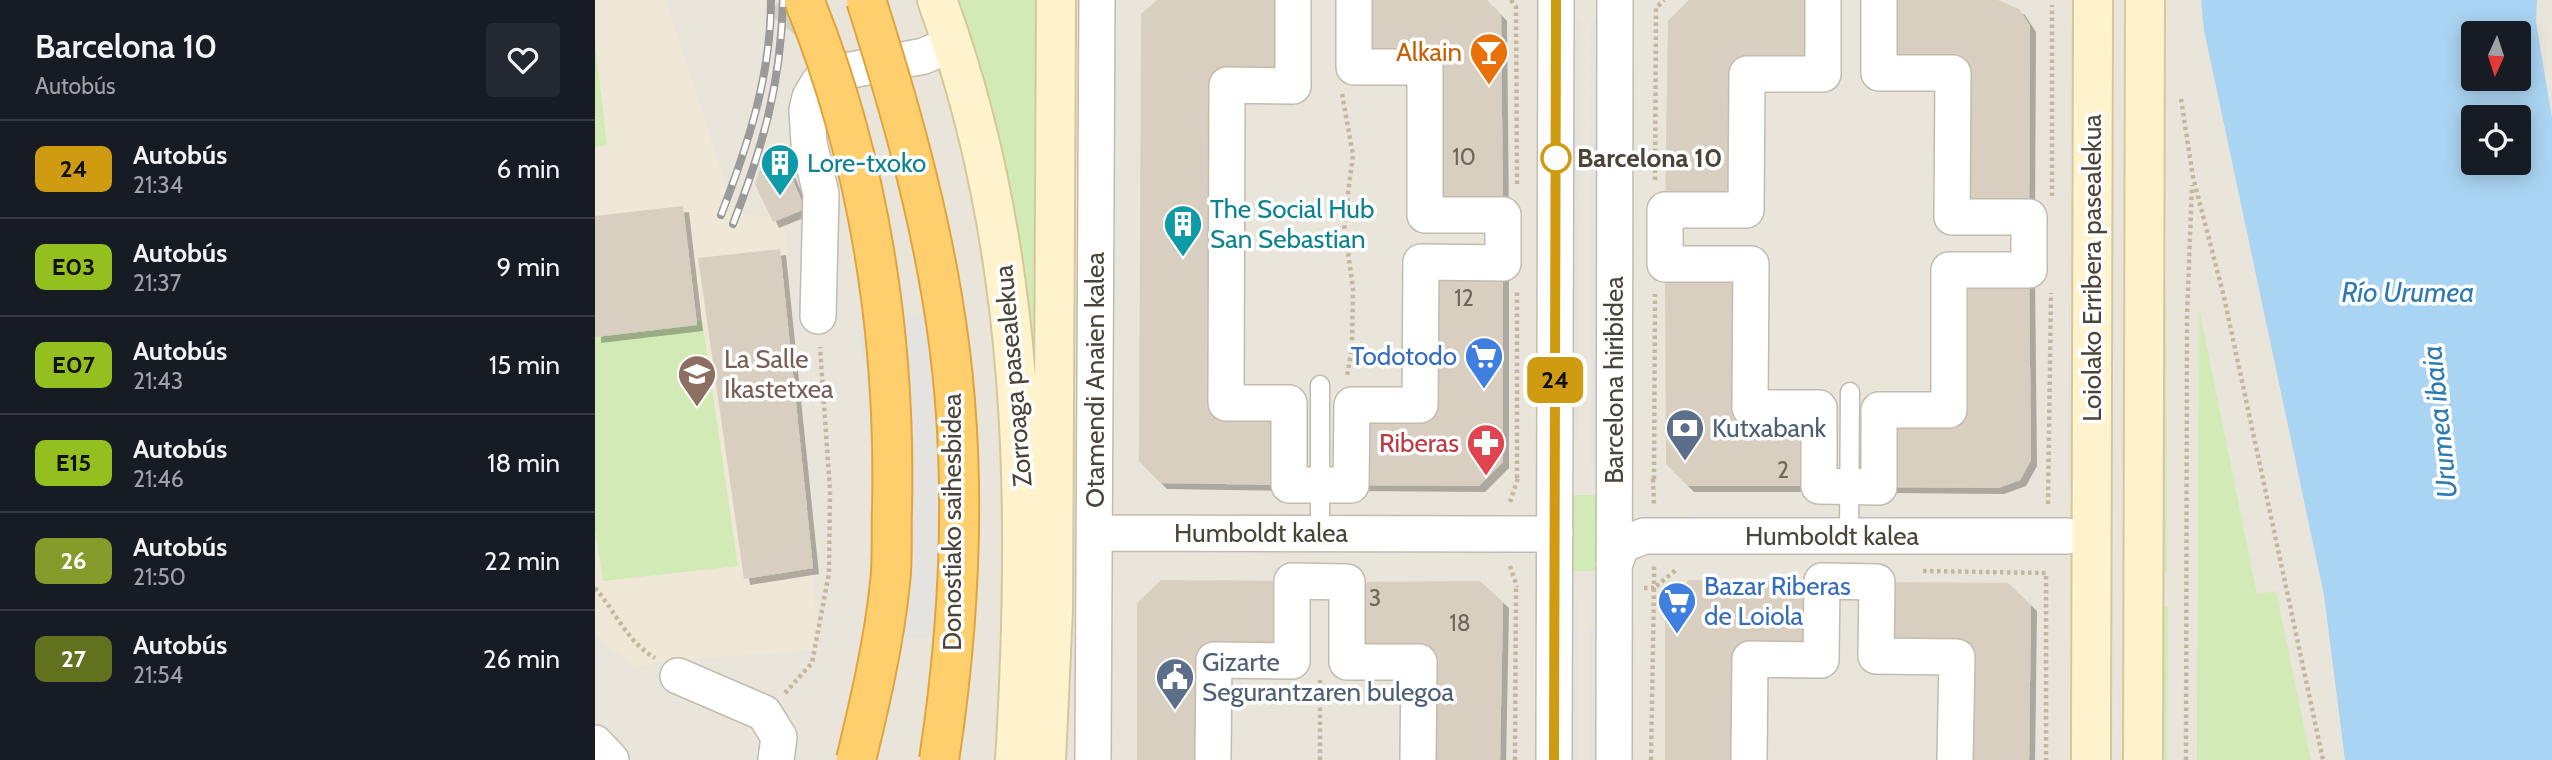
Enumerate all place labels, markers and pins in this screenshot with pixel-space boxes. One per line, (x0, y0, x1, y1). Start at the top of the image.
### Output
bar icon: Alkain (1468, 31, 1510, 86)
place label: Alkain (1396, 36, 1462, 68)
building icon: Lore-txoko (759, 142, 801, 197)
place label: Barcelona 10 (1577, 142, 1722, 174)
marker: Barcelona 10 (1541, 143, 1571, 173)
place label: Lore-txoko (807, 147, 926, 179)
place label: The Social Hub San Sebastian (1210, 193, 1374, 255)
building icon: The Social Hub San Sebastian (1162, 203, 1204, 258)
supermarket icon: Todotodo (1463, 335, 1505, 390)
place label: Todotodo (1351, 340, 1457, 372)
place label: La Salle Ikastetxea (724, 343, 834, 405)
school or university icon: La Salle Ikastetxea (676, 353, 718, 408)
bank icon: Kutxabank (1664, 407, 1706, 462)
place label: Kutxabank (1712, 412, 1827, 444)
pharmacy icon: Riberas (1465, 422, 1507, 477)
place label: Riberas (1379, 427, 1459, 459)
place label: Bazar Riberas de Loiola (1704, 570, 1851, 632)
supermarket icon: Bazar Riberas de Loiola (1656, 580, 1698, 635)
place label: Gizarte Segurantzaren bulegoa (1202, 646, 1455, 708)
public building icon: Gizarte Segurantzaren bulegoa (1154, 656, 1196, 711)

